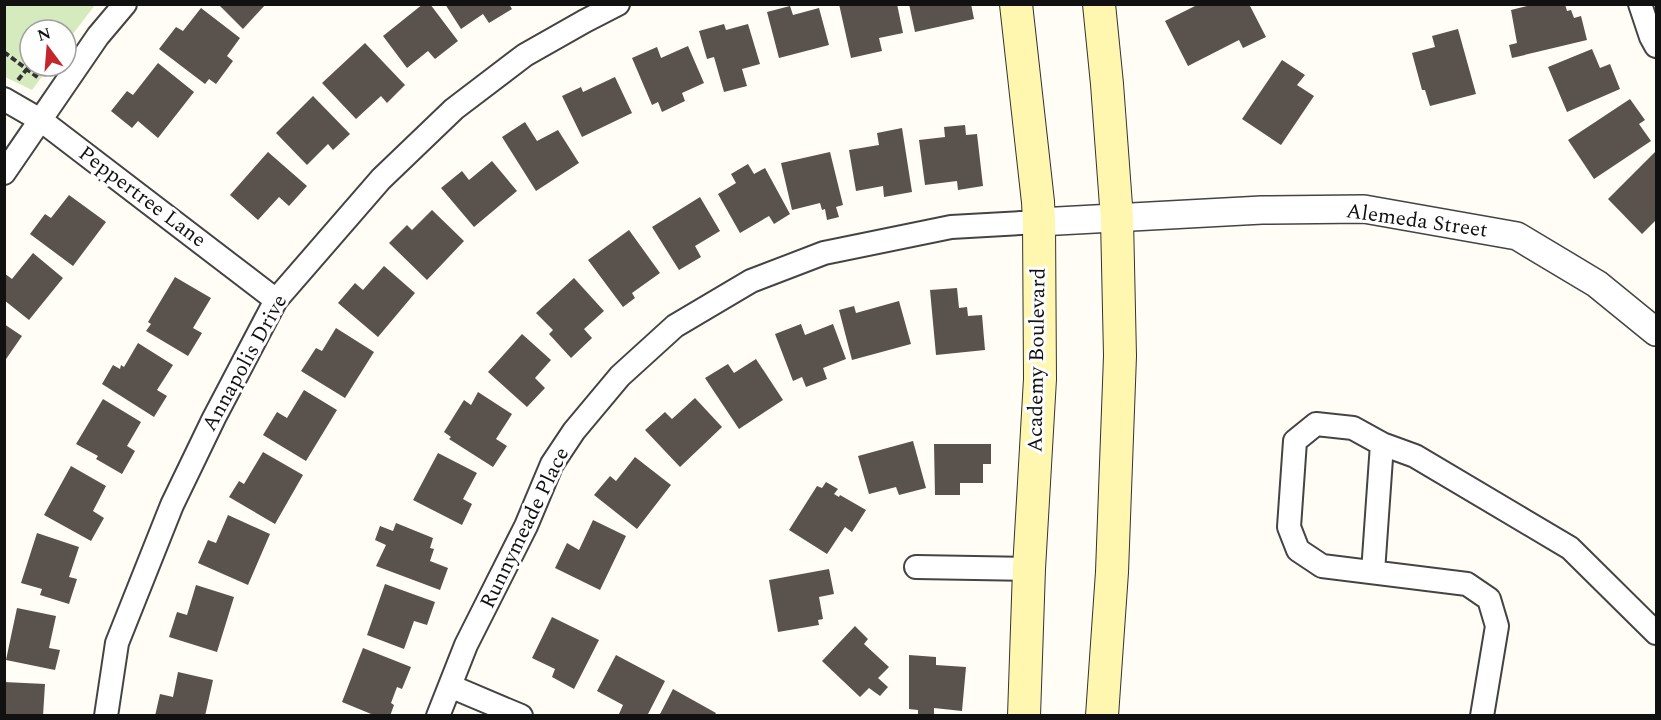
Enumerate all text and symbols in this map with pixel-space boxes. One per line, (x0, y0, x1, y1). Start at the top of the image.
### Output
north arrow (18, 18, 78, 78)
text: N (35, 21, 54, 48)
street label: Peppertree Lane (71, 138, 213, 256)
street label: Alemeda Street (1344, 195, 1490, 247)
street label: Academy Boulevard (1019, 267, 1055, 453)
street label: Annapolis Drive (194, 289, 296, 437)
street label: Runnymeade Place (472, 442, 578, 614)

